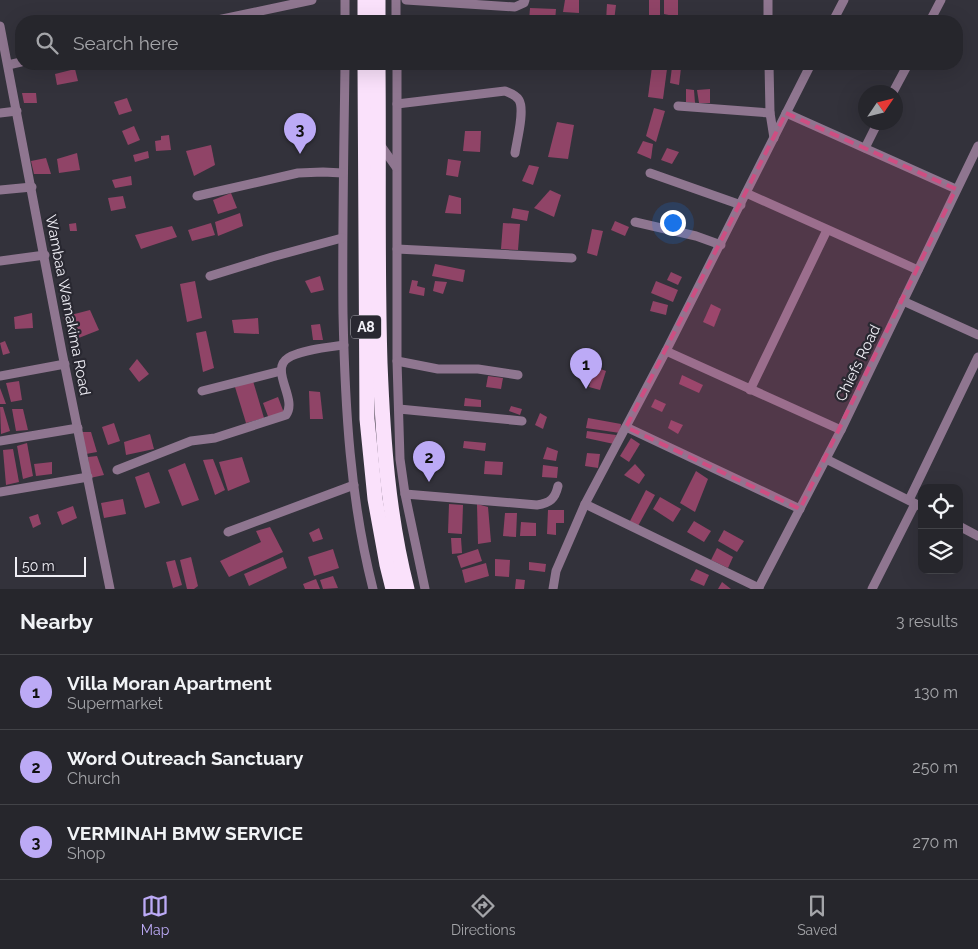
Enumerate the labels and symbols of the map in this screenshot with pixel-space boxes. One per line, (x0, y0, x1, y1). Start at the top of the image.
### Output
north arrow (858, 85, 903, 130)
pin: 3 (284, 113, 316, 154)
your location (660, 210, 686, 236)
street label: Wambaa Wamakima Road (42, 213, 94, 397)
road number: A8 (351, 316, 381, 338)
street label: Chiefs Road (832, 322, 884, 404)
pin: 1 (570, 348, 602, 389)
pin: 2 (413, 441, 445, 482)
scale bar (15, 554, 86, 577)

